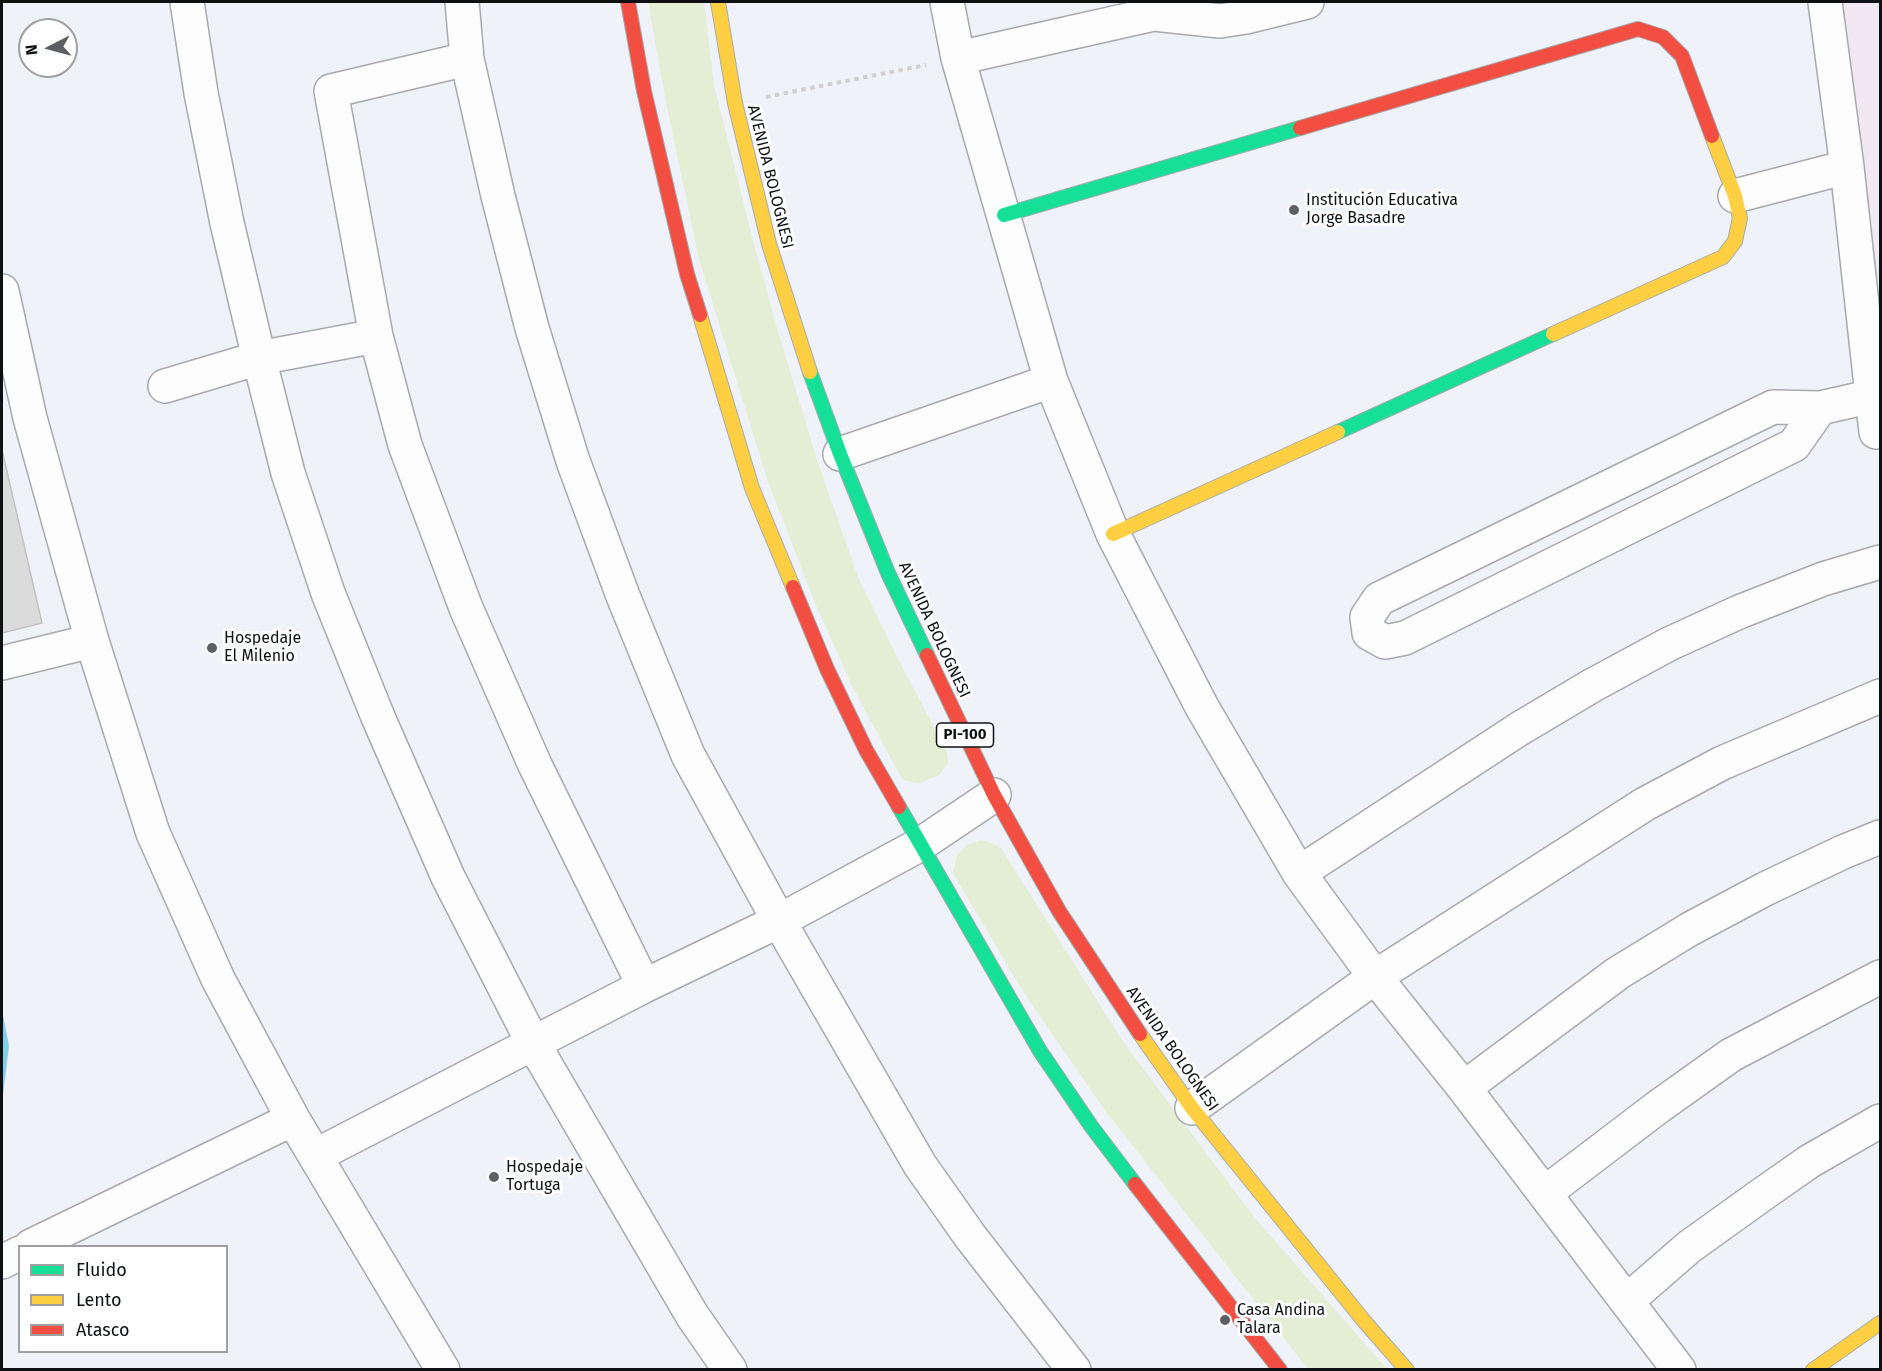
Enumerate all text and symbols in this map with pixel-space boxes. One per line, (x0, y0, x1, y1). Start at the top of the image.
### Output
north arrow (18, 18, 78, 78)
text: N (22, 43, 42, 56)
street label: AVENIDA BOLOGNESI (743, 103, 797, 251)
place label: Institución Educativa Jorge Basadre (1306, 191, 1458, 229)
marker: Institución Educativa Jorge Basadre (1287, 203, 1301, 217)
street label: AVENIDA BOLOGNESI (894, 559, 974, 701)
place label: Hospedaje El Milenio (224, 629, 301, 667)
marker: Hospedaje El Milenio (205, 641, 219, 655)
road number: PI-100 (936, 723, 994, 747)
street label: AVENIDA BOLOGNESI (1122, 983, 1222, 1115)
place label: Hospedaje Tortuga (506, 1158, 583, 1196)
marker: Hospedaje Tortuga (487, 1170, 501, 1184)
legend (18, 1245, 228, 1353)
text: Fluido (76, 1259, 127, 1281)
text: Lento (76, 1289, 122, 1311)
place label: Casa Andina Talara (1237, 1301, 1325, 1339)
marker: Casa Andina Talara (1218, 1313, 1232, 1327)
text: Atasco (76, 1319, 129, 1341)

